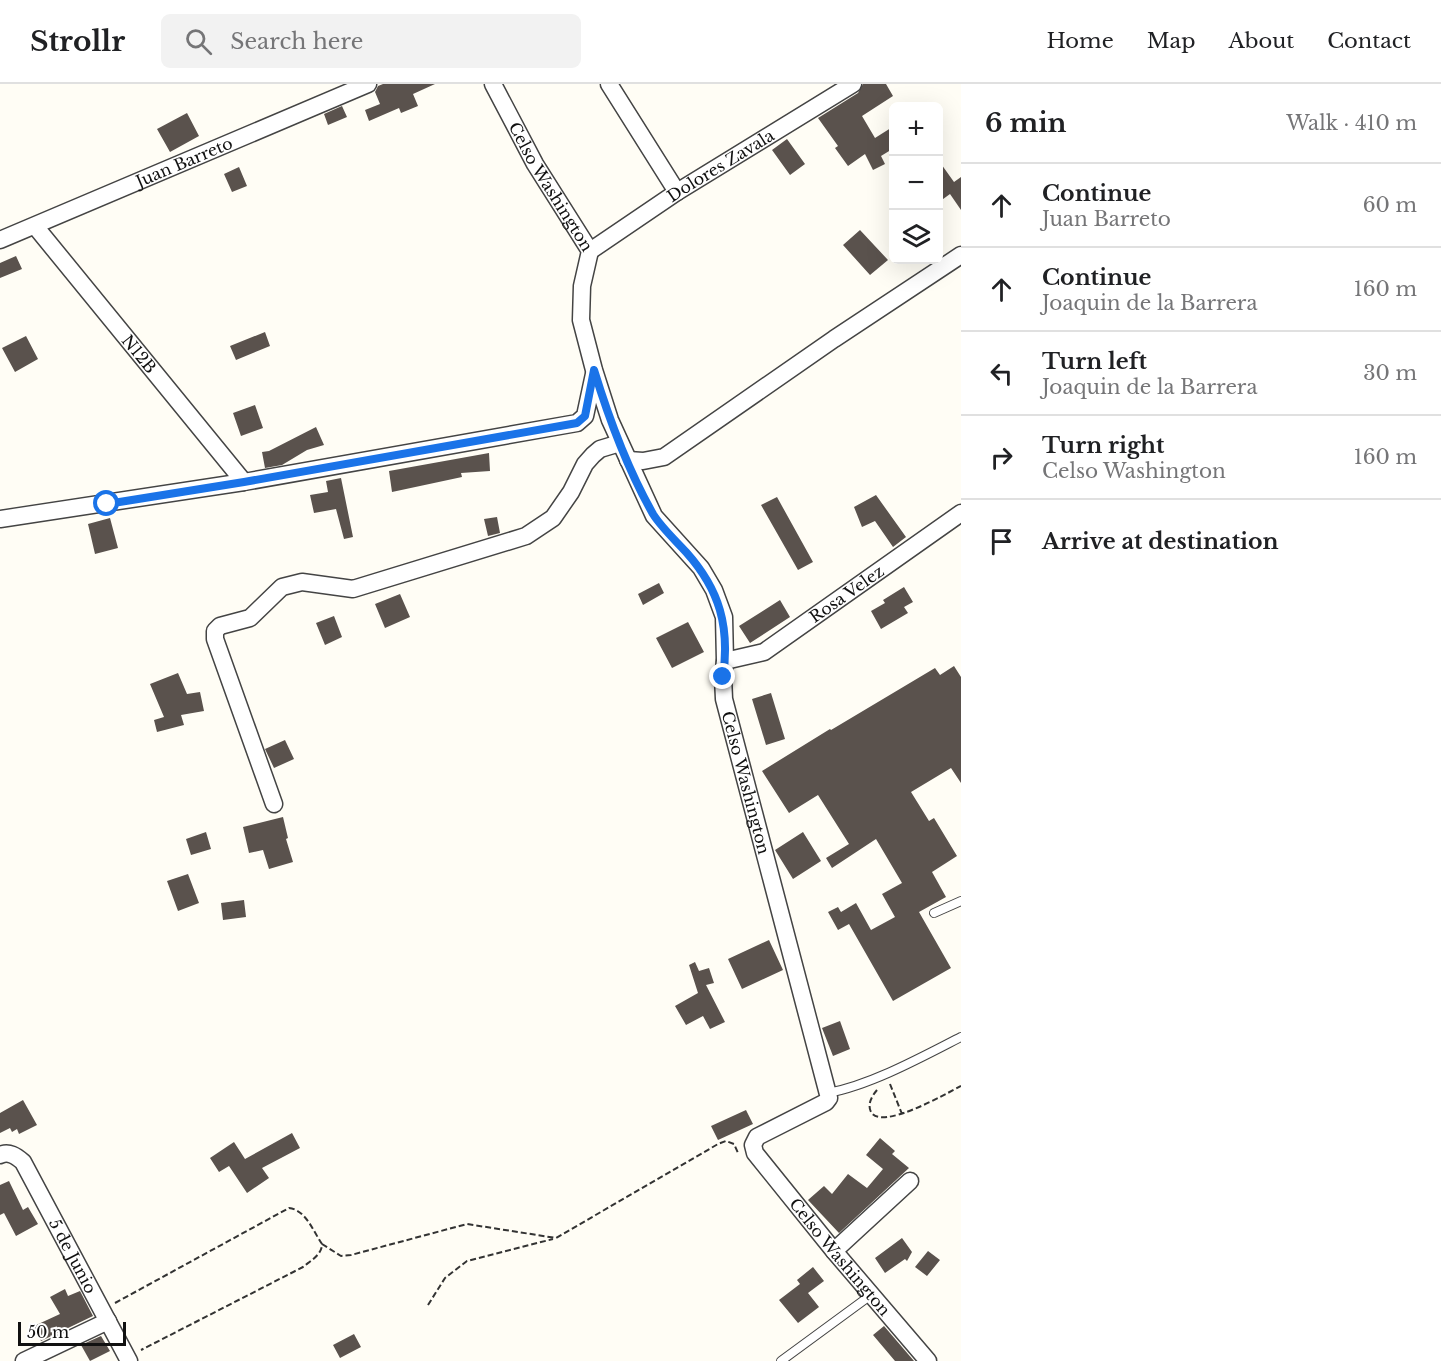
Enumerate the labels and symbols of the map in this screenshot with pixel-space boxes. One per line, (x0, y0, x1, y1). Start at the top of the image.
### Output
street label: Celso Washington (505, 119, 598, 255)
street label: Dolores Zavala (663, 125, 778, 206)
street label: Juan Barreto (131, 133, 236, 192)
street label: N12B (118, 331, 161, 377)
route start (93, 490, 119, 516)
street label: Rosa Velez (805, 561, 888, 627)
route end (709, 663, 735, 689)
street label: Celso Washington (718, 709, 774, 856)
street label: Celso Washington (785, 1194, 895, 1320)
street label: 5 de Junio (45, 1215, 101, 1297)
scale bar (18, 1319, 126, 1346)

